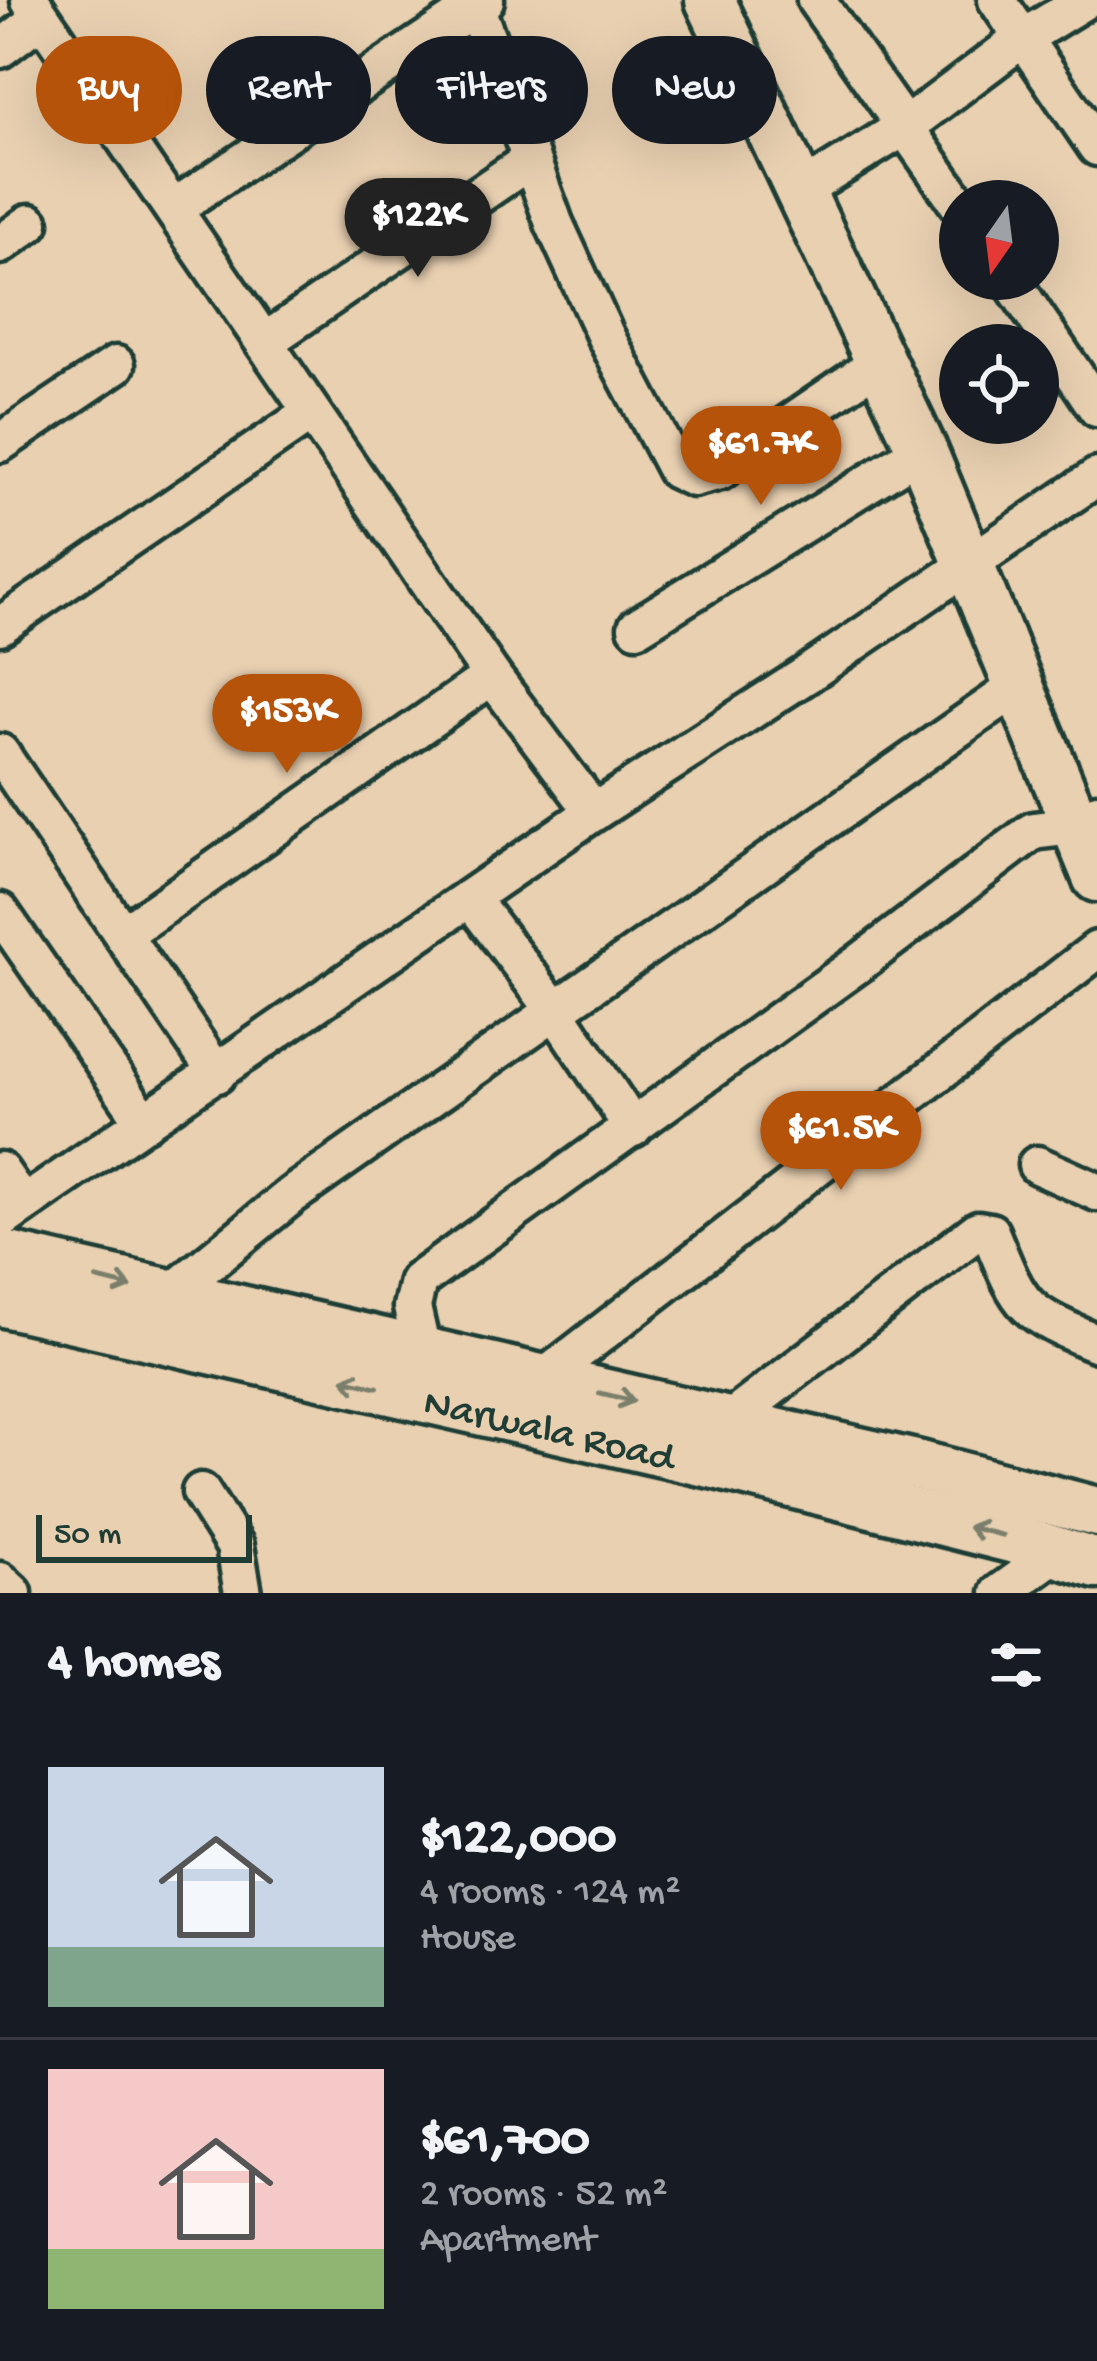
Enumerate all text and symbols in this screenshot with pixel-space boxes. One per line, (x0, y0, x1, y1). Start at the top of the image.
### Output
chip: Buy (36, 36, 182, 144)
chip: Rent (206, 36, 371, 144)
chip: Filters (395, 36, 588, 144)
chip: New (612, 36, 777, 144)
pin: $122K (334, 178, 502, 280)
north arrow (939, 180, 1059, 300)
map controls (939, 180, 1059, 444)
text: $122K (372, 194, 465, 240)
button: locate (939, 324, 1059, 444)
pin: $61.7K (663, 406, 859, 508)
text: $61.7K (707, 422, 815, 468)
pin: $153K (203, 674, 371, 776)
text: $153K (239, 690, 335, 736)
pin: $61.5K (743, 1091, 939, 1193)
text: $61.5K (787, 1107, 895, 1153)
one-way arrow (94, 1273, 132, 1295)
one-way arrow (342, 1371, 380, 1393)
street label: Narwala Road (418, 1381, 682, 1487)
one-way arrow (597, 1387, 635, 1409)
scale bar (36, 1509, 252, 1562)
text: 50 m (54, 1517, 121, 1555)
one-way arrow (966, 1519, 1004, 1541)
icon: filters (983, 1632, 1049, 1698)
text: 4 homes (48, 1635, 219, 1695)
text: $122,000 (420, 1811, 616, 1871)
icon: home (144, 1815, 288, 1959)
text: 4 rooms · 124 m² (420, 1871, 680, 1917)
text: House (420, 1917, 515, 1963)
text: $61,700 (420, 2113, 590, 2173)
icon: home (144, 2117, 288, 2261)
text: 2 rooms · 52 m² (420, 2173, 667, 2219)
text: Apartment (420, 2219, 596, 2265)

